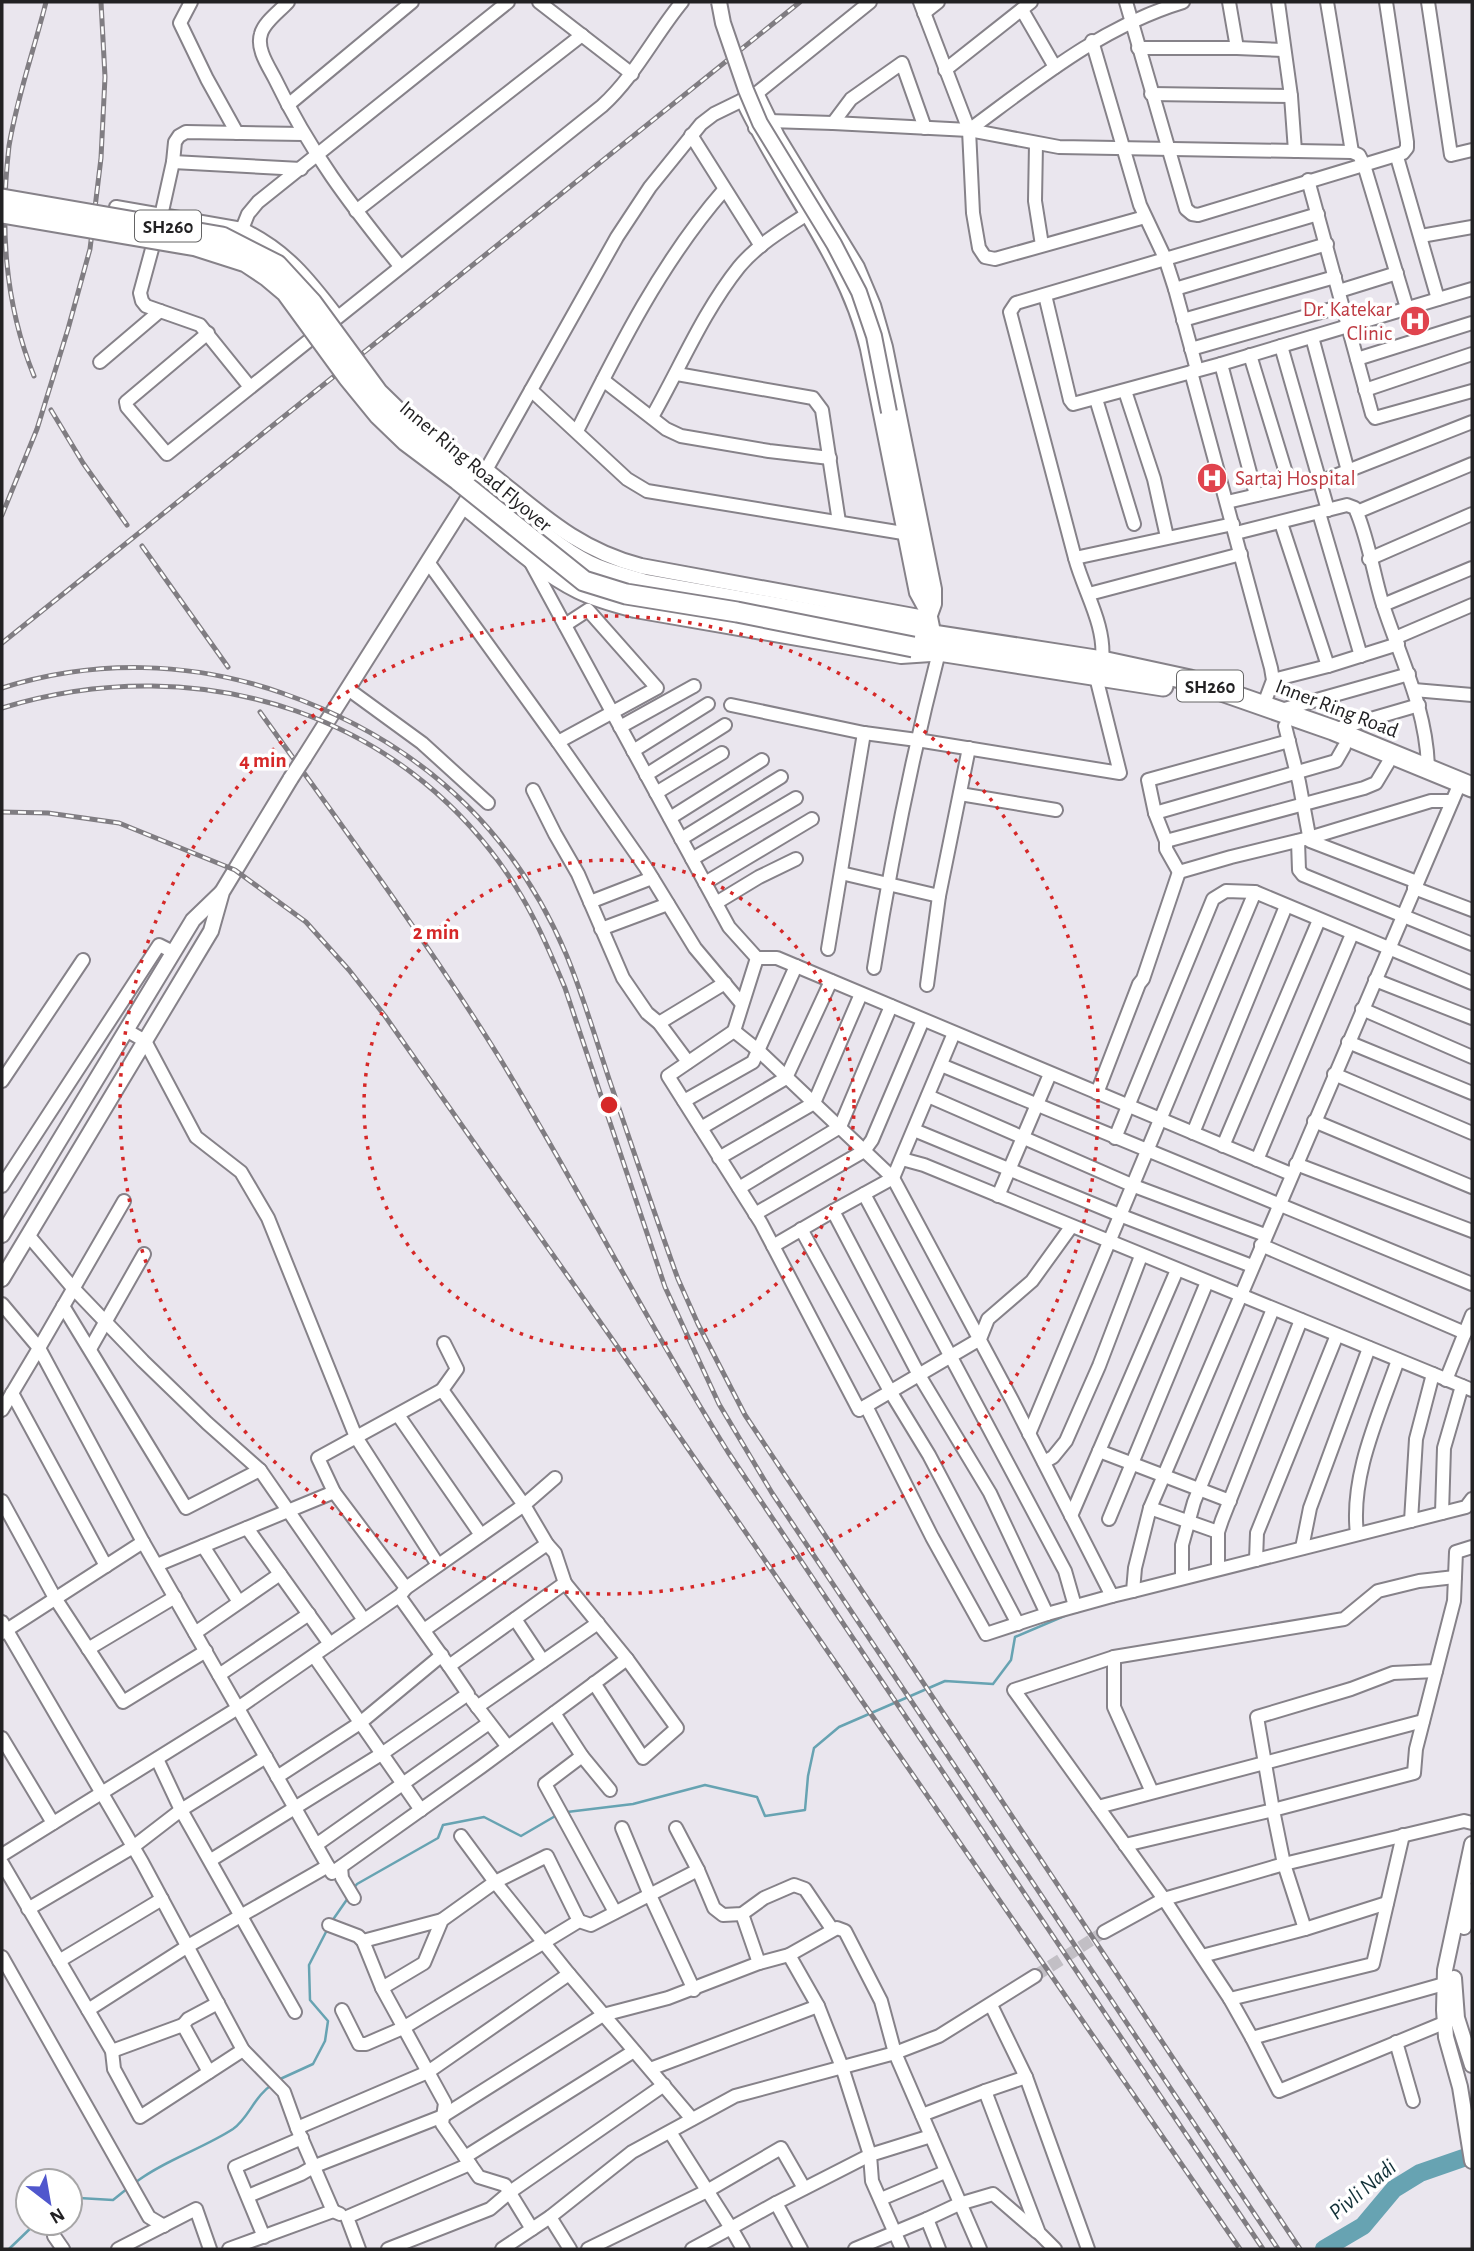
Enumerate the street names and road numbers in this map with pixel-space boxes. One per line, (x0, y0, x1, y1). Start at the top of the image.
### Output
road number: SH260 (135, 210, 201, 242)
street label: Inner Ring Road Flyover (396, 397, 556, 536)
road number: SH260 (1177, 670, 1243, 702)
street label: Inner Ring Road (1272, 675, 1401, 742)

